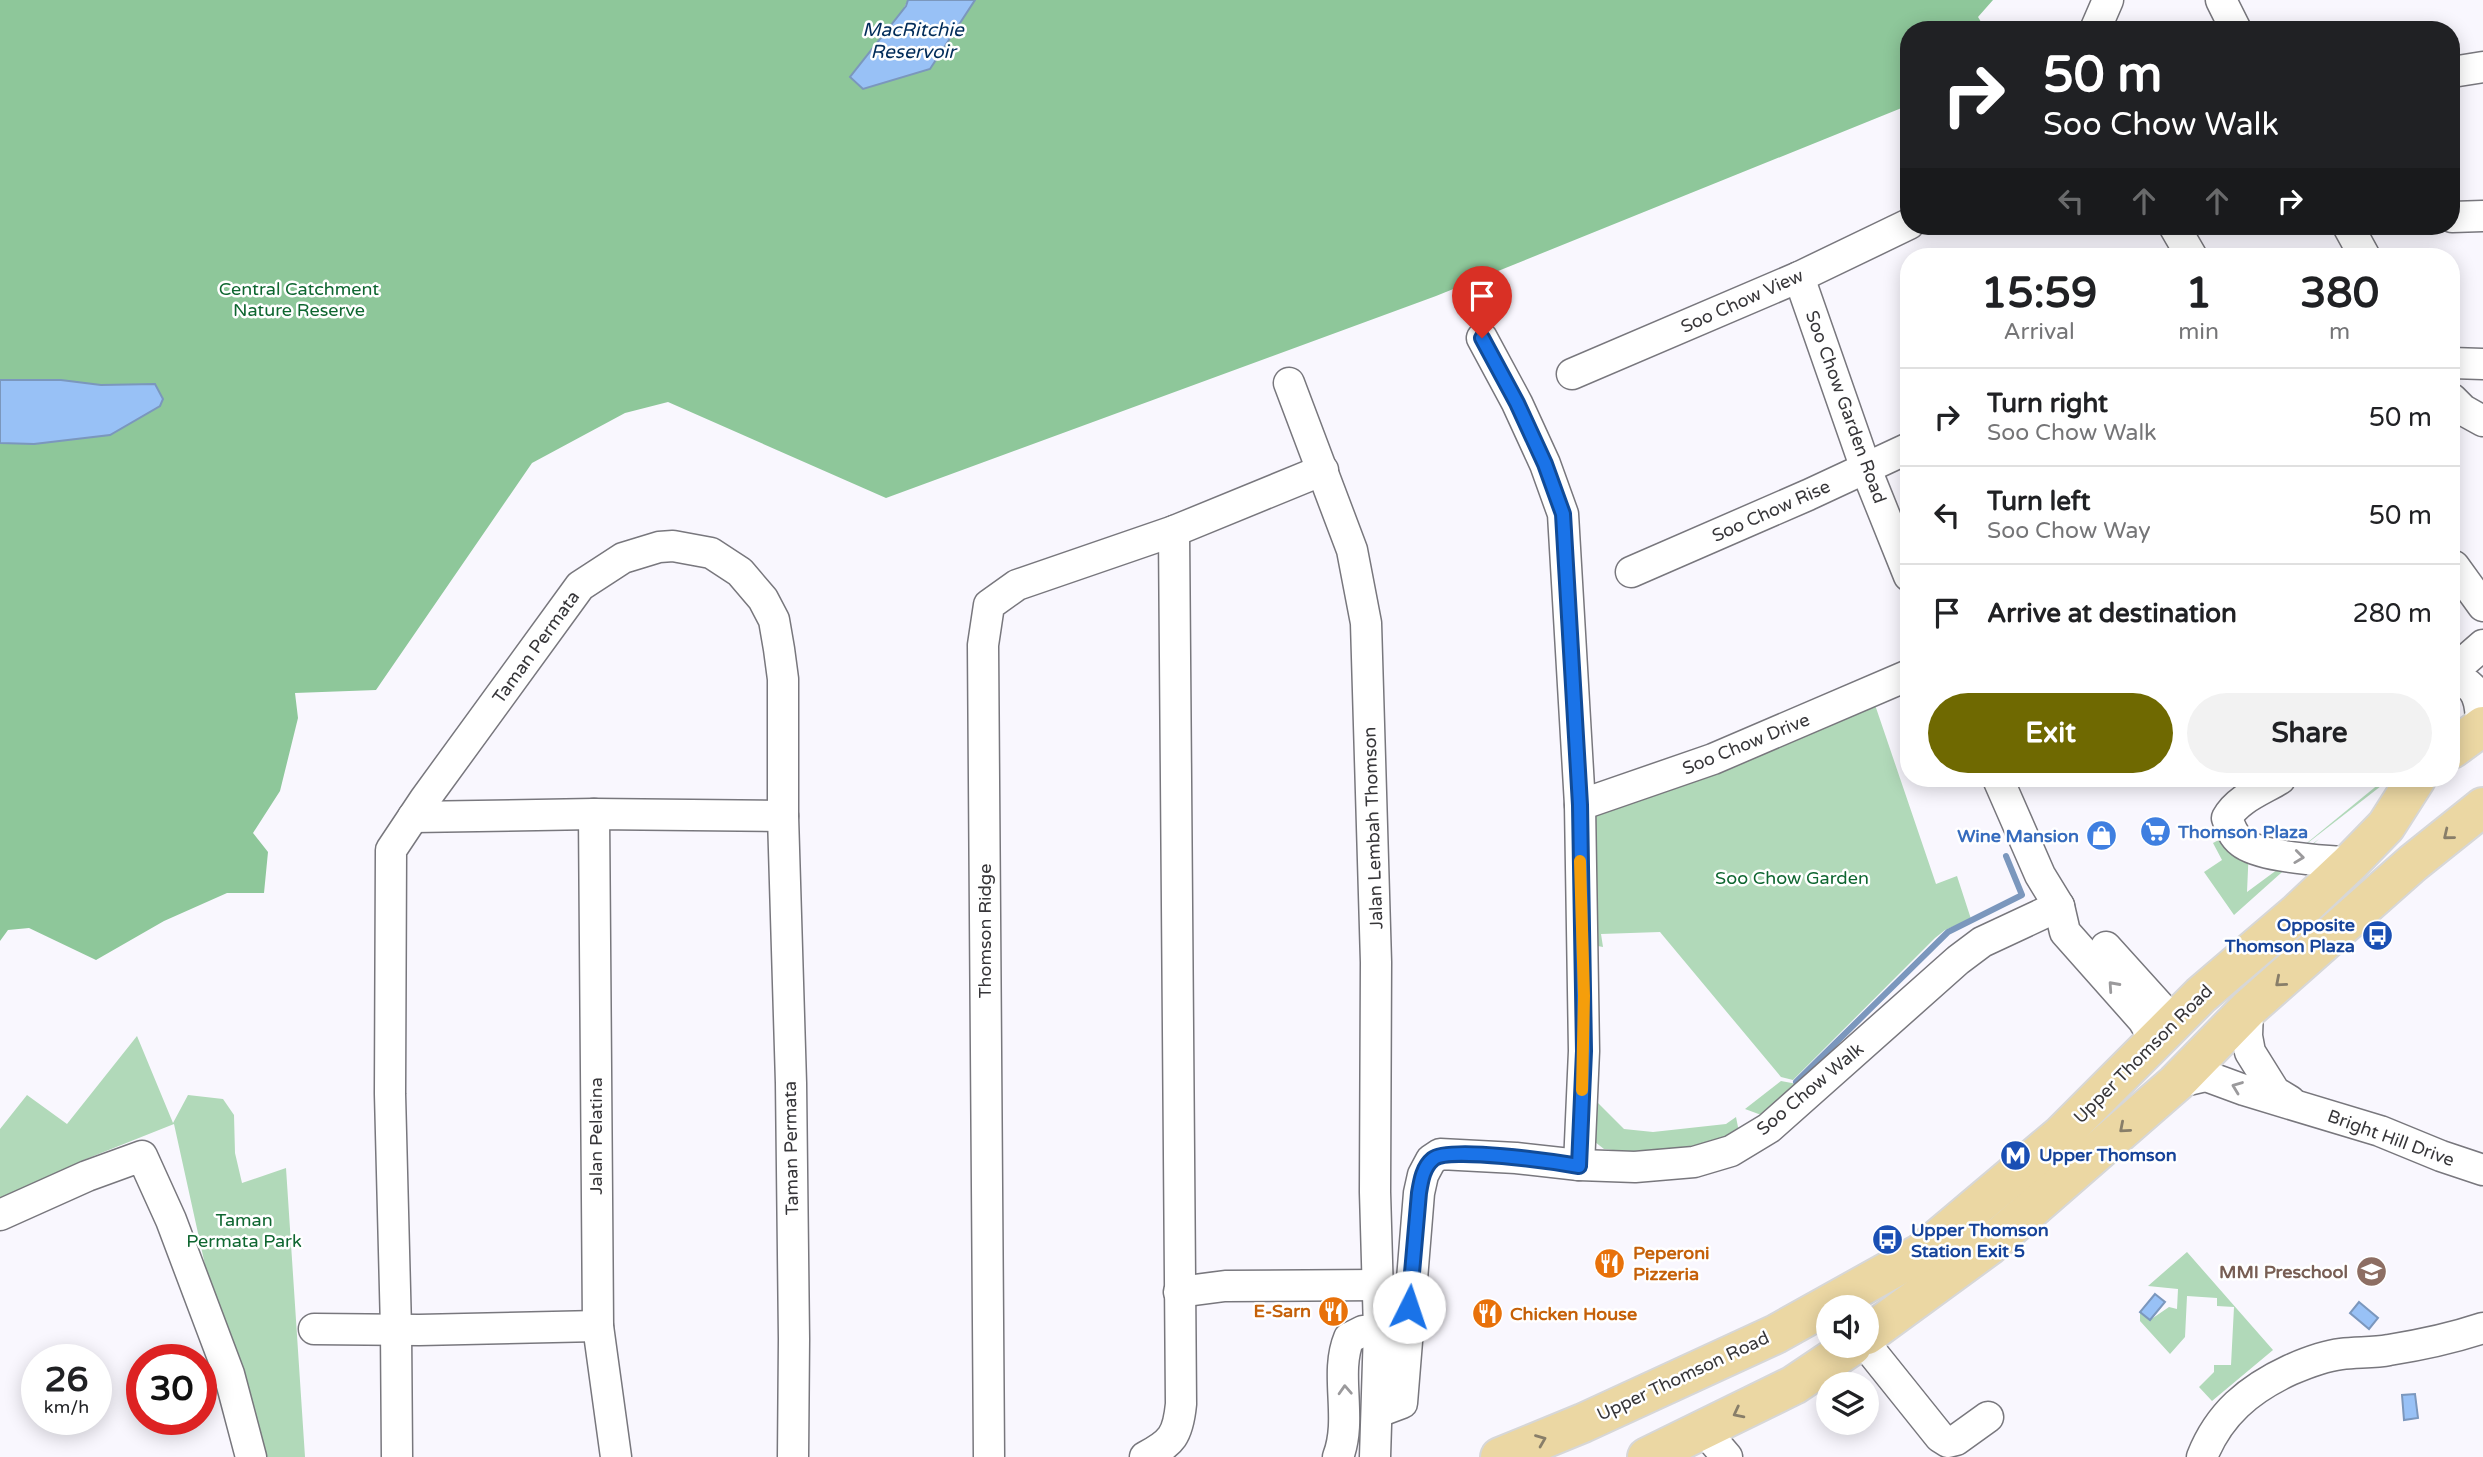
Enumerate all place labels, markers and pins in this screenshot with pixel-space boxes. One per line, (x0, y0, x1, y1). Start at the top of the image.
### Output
pin (1452, 266, 1512, 338)
supermarket icon: Thomson Plaza (2138, 815, 2172, 849)
shop icon: Wine Mansion (2085, 819, 2119, 853)
place label: Thomson Plaza (2177, 821, 2308, 843)
place label: Wine Mansion (1957, 825, 2079, 847)
place label: Opposite Thomson Plaza (2224, 914, 2355, 957)
bus stop icon: Opposite Thomson Plaza (2361, 918, 2395, 952)
metro station icon: Upper Thomson (1999, 1138, 2033, 1172)
place label: Upper Thomson (2039, 1144, 2177, 1166)
place label: Upper Thomson Station Exit 5 (1911, 1219, 2049, 1262)
bus stop icon: Upper Thomson Station Exit 5 (1871, 1223, 1905, 1257)
place label: Peperoni Pizzeria (1633, 1242, 1710, 1285)
restaurant icon: Peperoni Pizzeria (1593, 1246, 1627, 1280)
school or university icon: MMI Preschool (2354, 1255, 2388, 1289)
place label: MMI Preschool (2219, 1261, 2348, 1283)
restaurant icon: E-Sarn (1317, 1294, 1351, 1328)
restaurant icon: Chicken House (1470, 1297, 1504, 1331)
place label: E-Sarn (1253, 1300, 1311, 1322)
place label: Chicken House (1510, 1303, 1637, 1325)

